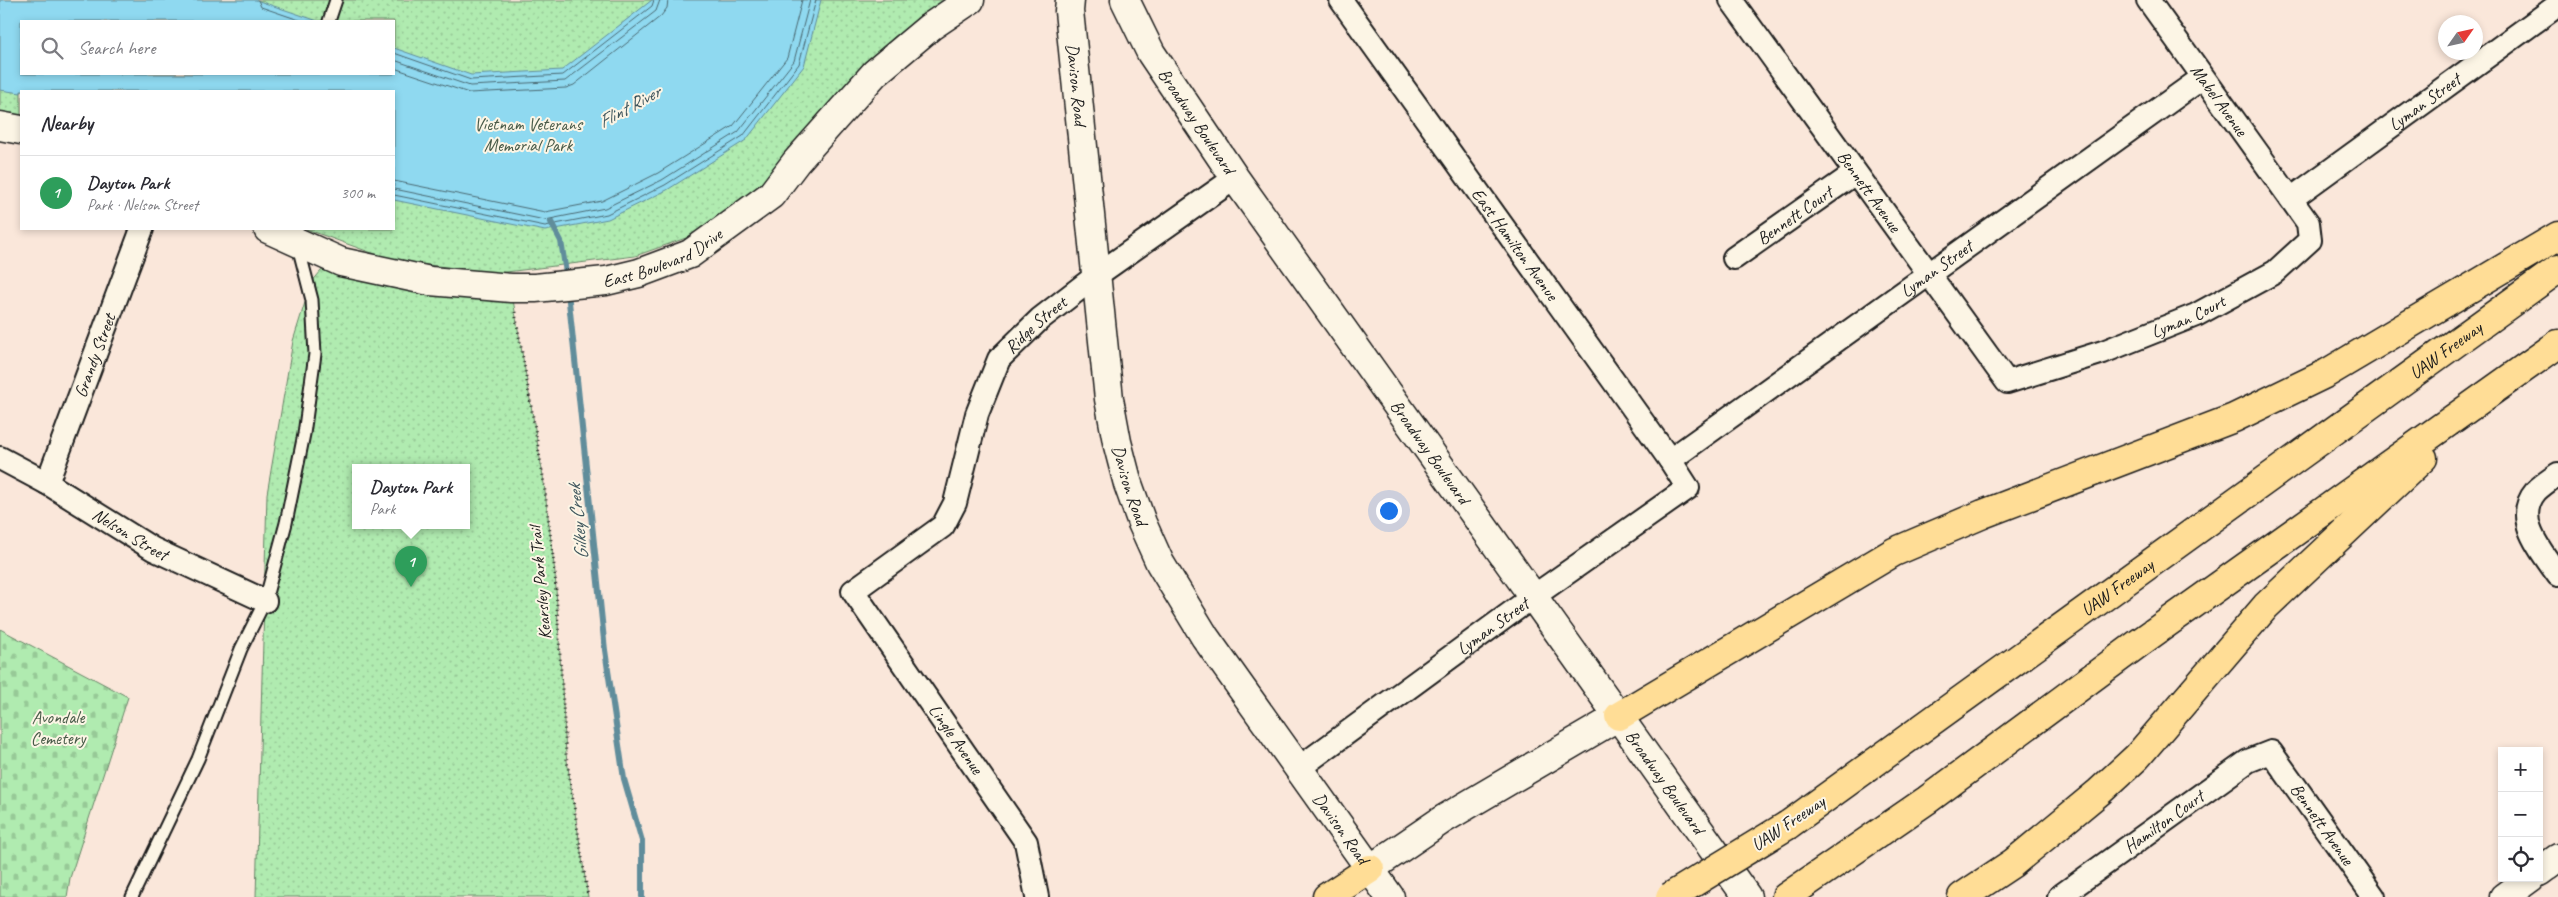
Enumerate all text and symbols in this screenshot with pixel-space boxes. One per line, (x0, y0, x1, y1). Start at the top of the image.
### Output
north arrow (2438, 15, 2483, 60)
search box (20, 20, 395, 75)
icon: search (38, 34, 66, 62)
text: Search here (78, 36, 155, 60)
street label: Davison Road (1061, 42, 1092, 130)
street label: Mabel Avenue (2186, 60, 2253, 141)
street label: Broadway Boulevard (1153, 64, 1242, 180)
street label: Lyman Street (2384, 67, 2467, 136)
water label: Flint River (594, 79, 667, 134)
text: Nearby (40, 110, 93, 136)
park label: Vietnam Veterans Memorial Park (474, 113, 584, 156)
street label: Bennett Avenue (1832, 146, 1907, 237)
text: Dayton Park (87, 171, 169, 195)
street label: Bennett Court (1752, 180, 1839, 250)
text: 1 (52, 183, 60, 203)
text: 300 m (341, 183, 375, 203)
street label: East Hamilton Avenue (1467, 183, 1564, 306)
text: Park · Nelson Street (87, 195, 198, 215)
street label: East Boulevard Drive (600, 223, 727, 292)
street label: Lyman Street (1896, 234, 1979, 302)
street label: Lyman Court (2148, 289, 2231, 343)
street label: Ridge Street (1000, 290, 1073, 358)
street label: Grandy Street (69, 309, 121, 401)
street label: UAW Freeway (2405, 316, 2488, 384)
street label: Broadway Boulevard (1386, 396, 1476, 511)
street label: Davison Road (1107, 443, 1154, 531)
popup (352, 464, 470, 529)
text: Dayton Park (370, 475, 452, 499)
water label: Gilkey Creek (562, 480, 594, 561)
your location (1376, 498, 1402, 524)
text: Park (370, 499, 395, 519)
street label: Nelson Street (88, 503, 174, 567)
street label: Kearsley Park Trail (524, 522, 556, 641)
pin: 1 (395, 546, 427, 587)
street label: UAW Freeway (2077, 553, 2159, 621)
street label: Lyman Street (1452, 591, 1535, 660)
street label: Lingle Avenue (924, 700, 989, 779)
park label: Avondale Cemetery (31, 706, 87, 749)
street label: Broadway Boulevard (1621, 726, 1711, 841)
map controls (2498, 747, 2543, 882)
button: + (2498, 747, 2543, 792)
street label: Bennett Avenue (2286, 779, 2359, 870)
street label: Hamilton Court (2119, 784, 2210, 858)
street label: Davison Road (1308, 788, 1376, 871)
street label: UAW Freeway (1747, 789, 1831, 856)
button: − (2498, 792, 2543, 837)
button: locate (2498, 837, 2543, 882)

